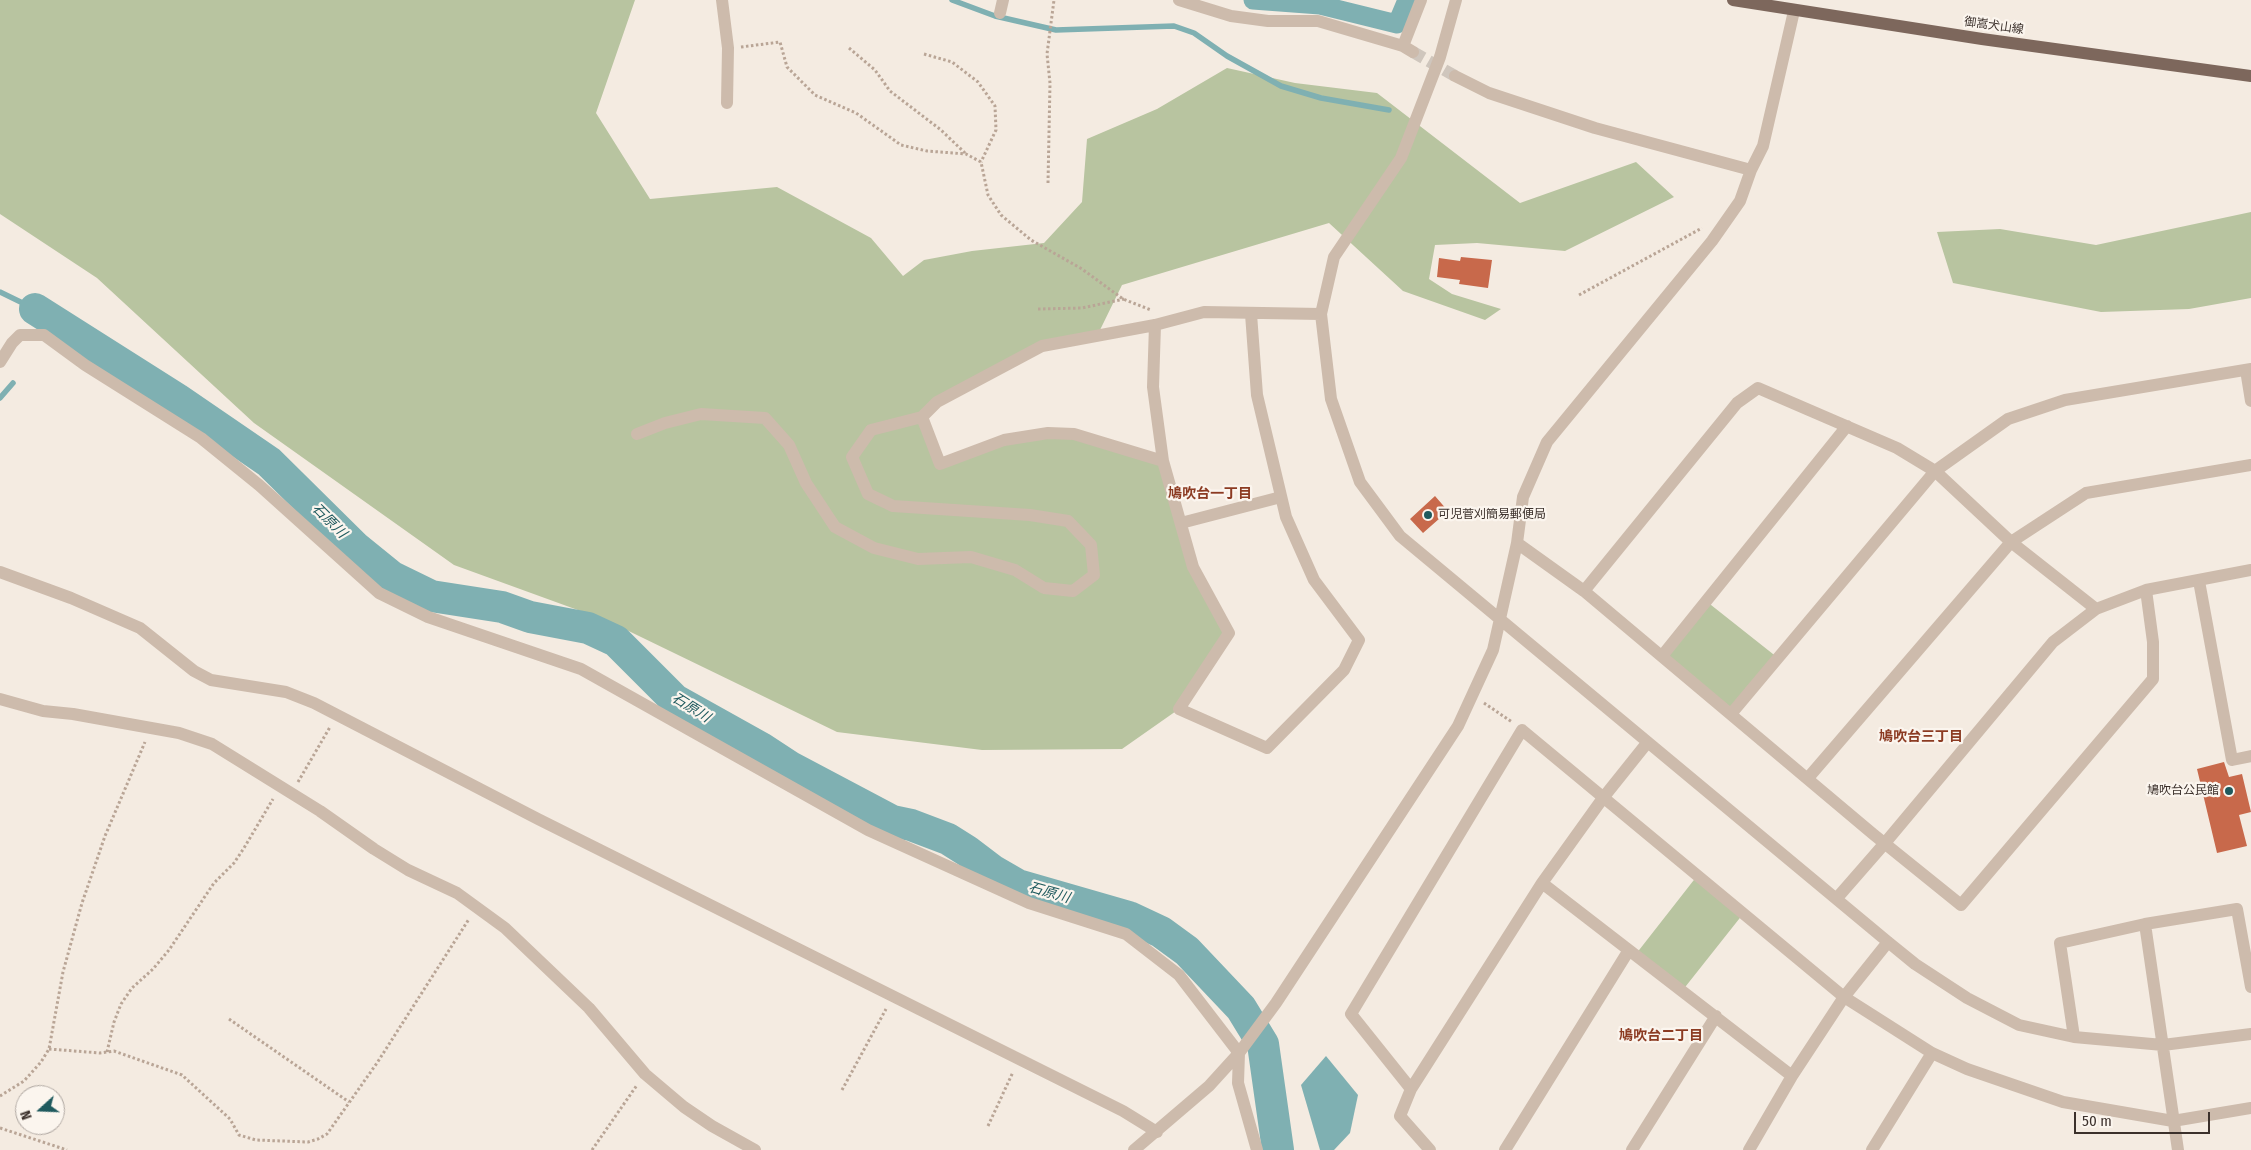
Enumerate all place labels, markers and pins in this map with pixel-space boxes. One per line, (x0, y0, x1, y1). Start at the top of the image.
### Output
place label: 可児菅刈簡易郵便局 (1438, 508, 1546, 522)
marker: 可児菅刈簡易郵便局 (1422, 509, 1434, 521)
place label: 鳩吹台公民館 (2147, 784, 2219, 798)
marker: 鳩吹台公民館 (2223, 785, 2235, 797)

